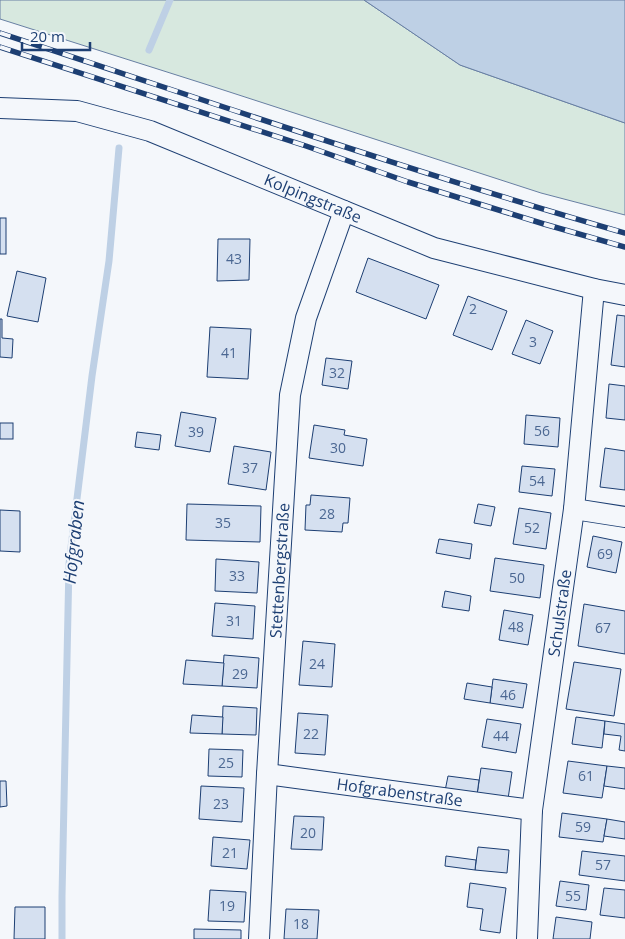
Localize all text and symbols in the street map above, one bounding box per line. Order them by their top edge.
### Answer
scale bar [22,20,90,52]
text: 20 m [30,26,65,46]
street label: Kolpingstraße [261,168,365,228]
house number: 43 [226,249,242,268]
house number: 2 [469,299,477,318]
house number: 3 [529,332,537,351]
house number: 41 [221,343,237,362]
house number: 32 [329,363,345,382]
house number: 56 [534,421,550,440]
house number: 39 [188,422,204,441]
house number: 30 [330,438,346,457]
house number: 37 [242,458,258,477]
house number: 54 [529,471,545,490]
water label: Hofgraben [57,499,89,585]
street label: Stettenbergstraße [264,502,294,639]
house number: 28 [319,504,335,523]
house number: 35 [215,513,231,532]
house number: 52 [524,518,540,537]
house number: 69 [597,544,613,563]
house number: 33 [229,566,245,585]
house number: 50 [509,568,525,587]
street label: Schulstraße [543,568,576,658]
house number: 31 [226,611,242,630]
house number: 48 [508,617,524,636]
house number: 67 [595,618,611,637]
house number: 24 [309,654,325,673]
house number: 29 [232,664,248,683]
house number: 46 [500,685,516,704]
house number: 22 [303,724,319,743]
house number: 44 [493,726,509,745]
house number: 25 [218,753,234,772]
house number: 61 [578,766,594,785]
street label: Hofgrabenstraße [335,773,464,812]
house number: 23 [213,794,229,813]
house number: 59 [575,817,591,836]
house number: 20 [300,823,316,842]
house number: 21 [222,843,238,862]
house number: 57 [595,855,611,874]
house number: 55 [565,886,581,905]
house number: 19 [219,896,235,915]
house number: 18 [293,914,309,933]

